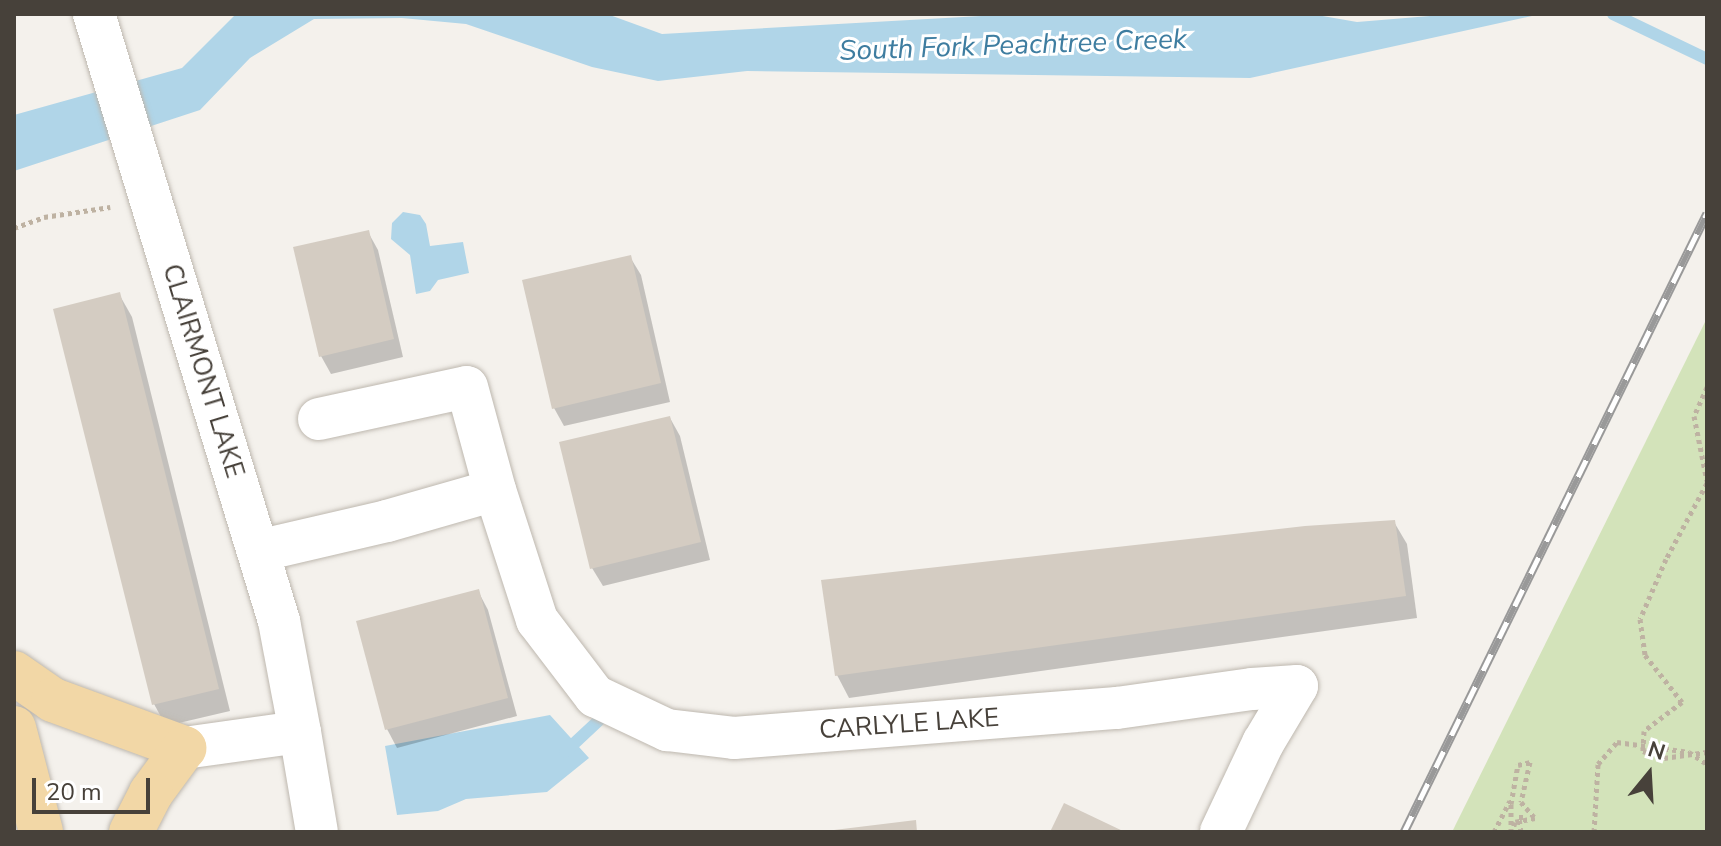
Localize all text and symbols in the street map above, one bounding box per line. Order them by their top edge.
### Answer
water label: South Fork Peachtree Creek [839,22,1187,68]
street label: CLAIRMONT LAKE [156,260,250,482]
street label: CARLYLE LAKE [818,702,1000,746]
north arrow [1609,734,1689,814]
text: N [1644,734,1669,768]
scale bar [36,762,154,812]
text: 20 m [46,776,102,808]

